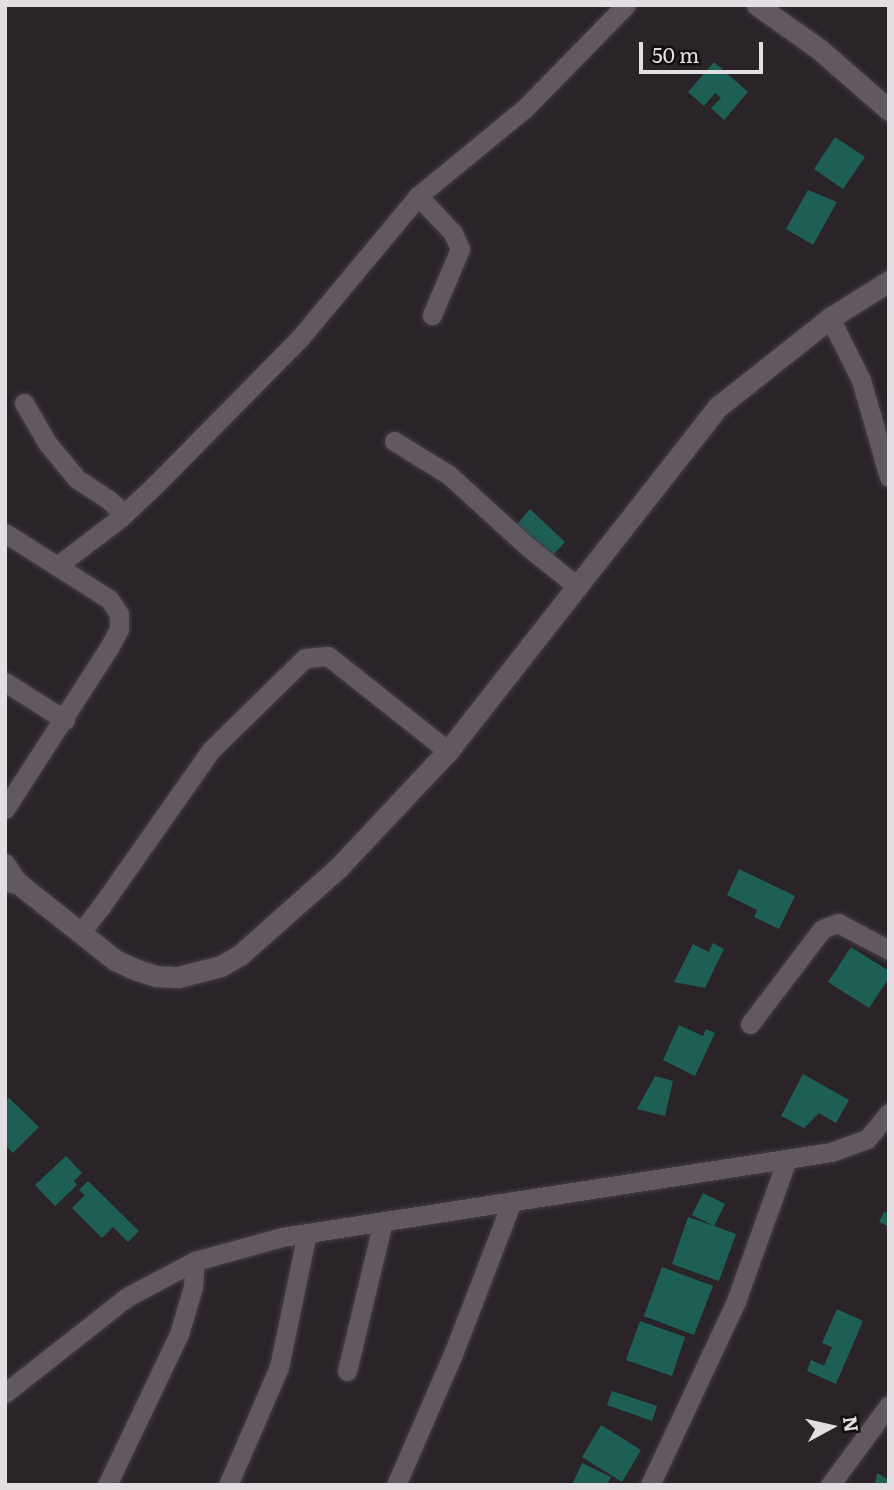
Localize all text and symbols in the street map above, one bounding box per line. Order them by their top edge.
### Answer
scale bar [642,28,766,72]
text: 50 m [652,38,699,69]
north arrow [796,1392,866,1462]
text: N [837,1414,867,1434]

